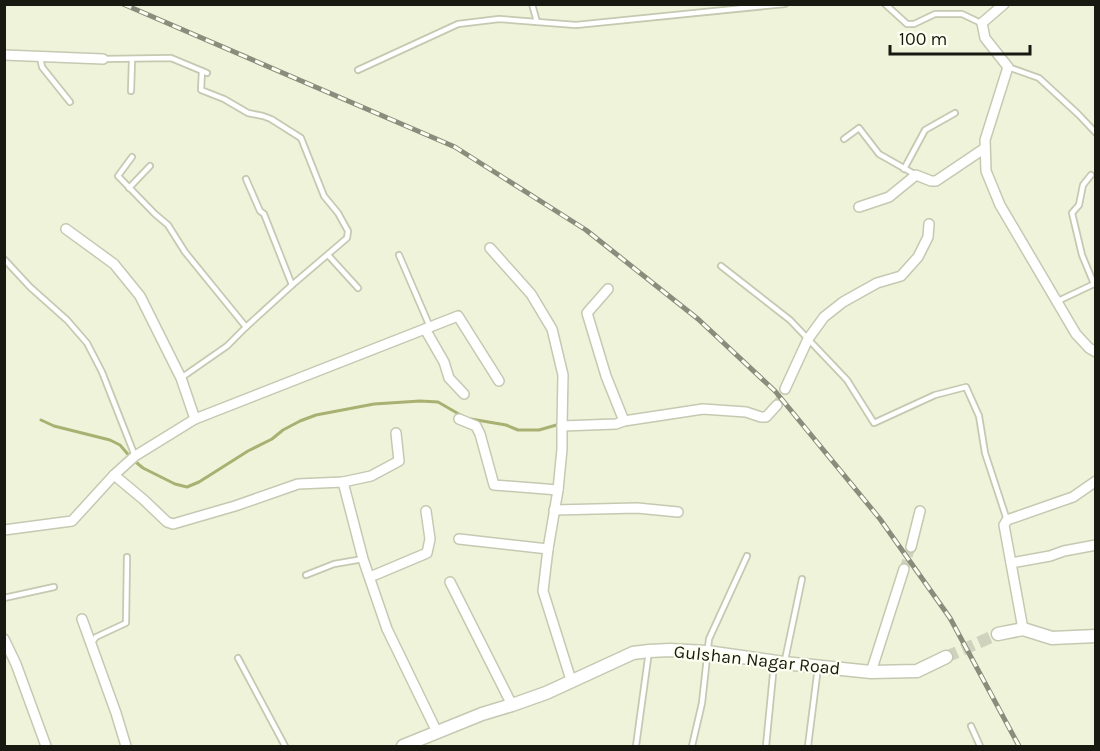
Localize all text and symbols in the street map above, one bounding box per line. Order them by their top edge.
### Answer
scale bar [890,18,1030,56]
text: 100 m [899,28,947,50]
street label: Gulshan Nagar Road [673,640,841,680]

